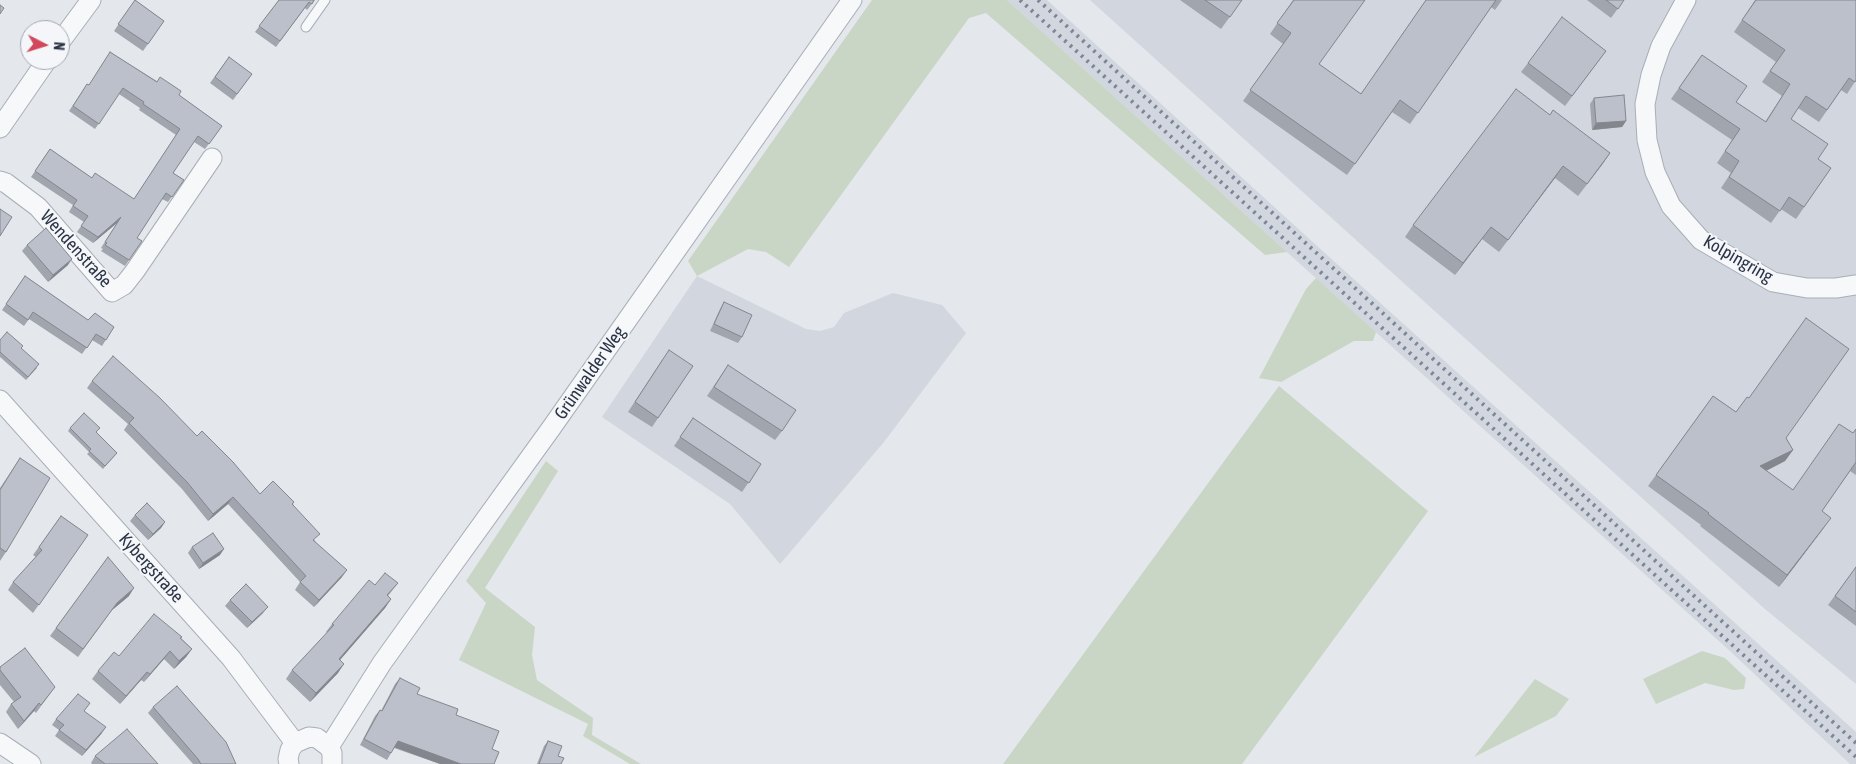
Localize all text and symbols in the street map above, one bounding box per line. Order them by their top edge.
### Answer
north arrow [20,20,70,70]
text: N [51,41,67,51]
street label: Wendenstraße [36,206,116,292]
street label: Kolpingring [1699,230,1777,288]
street label: Grünwalder Weg [550,322,630,424]
street label: Kybergstraße [114,529,188,607]

